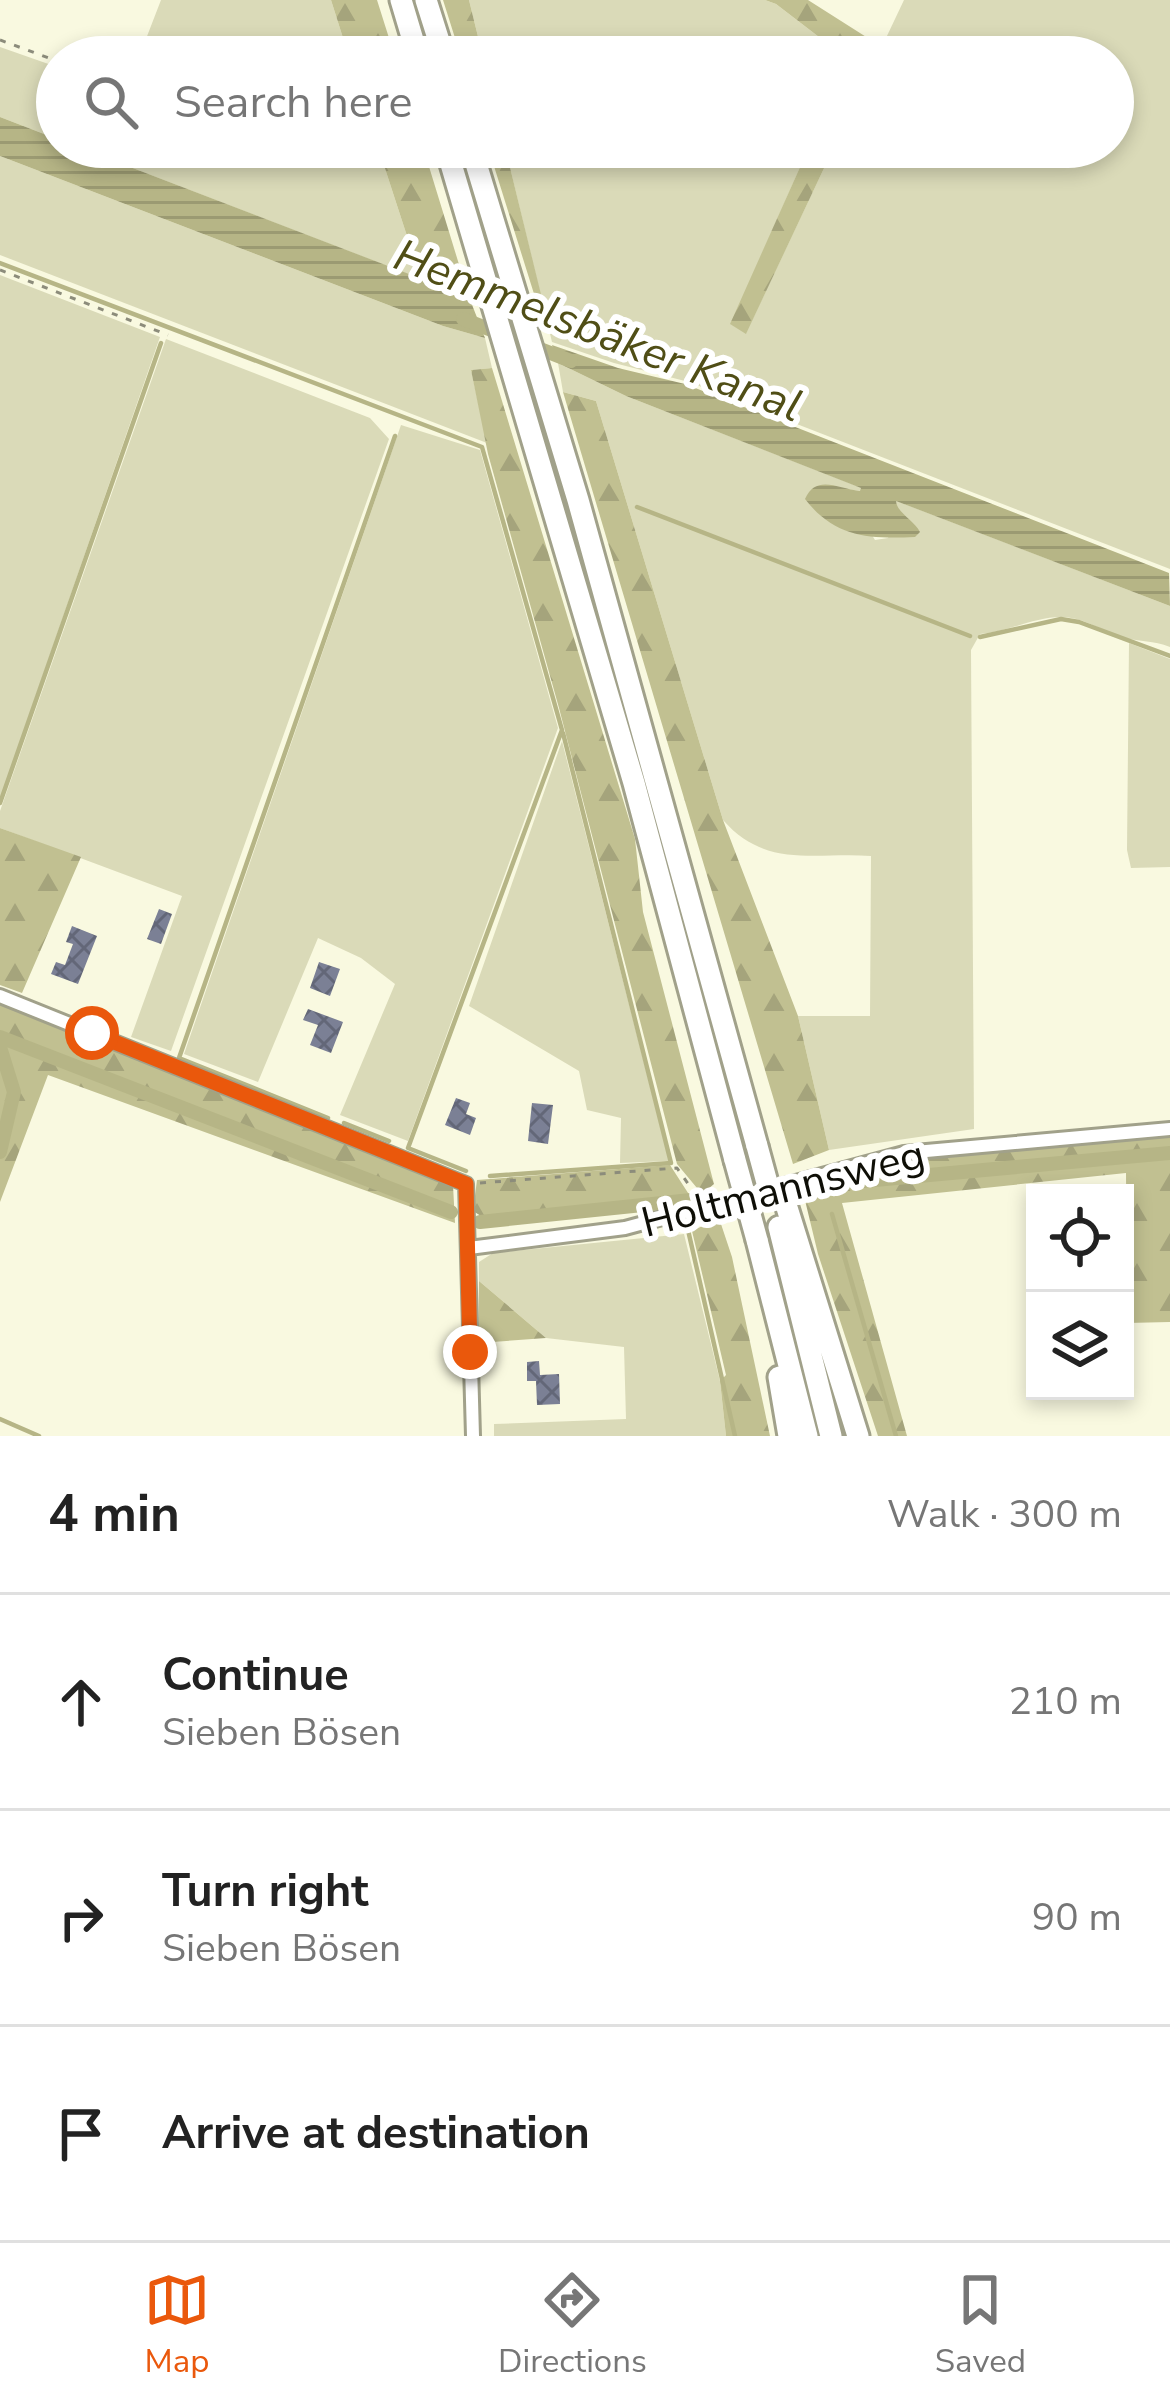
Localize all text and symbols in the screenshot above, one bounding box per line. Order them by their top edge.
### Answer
search box [36,36,1134,168]
icon: search [78,69,144,135]
text: Search here [174,72,413,133]
water label: Hemmelsbäker Kanal [385,225,811,437]
route start [65,1006,119,1060]
street label: Holtmannsweg [636,1126,930,1252]
map controls [1026,1184,1134,1400]
button: locate [1026,1184,1134,1292]
button: layers [1026,1292,1134,1400]
route end [443,1325,497,1379]
text: 4 min [48,1479,180,1549]
text: Walk · 300 m [887,1488,1122,1541]
text: Continue [162,1645,349,1706]
icon: ahead [48,1669,114,1735]
text: 210 m [1008,1675,1122,1728]
text: Sieben Bösen [162,1706,401,1759]
text: Turn right [162,1861,369,1922]
icon: right [48,1885,114,1951]
text: 90 m [1032,1891,1122,1944]
text: Sieben Bösen [162,1922,401,1975]
icon: arrive [48,2101,114,2167]
text: Arrive at destination [162,2103,590,2164]
tab: Map [144,2267,210,2384]
tab: Directions [498,2267,647,2384]
tab: Saved [935,2267,1026,2384]

